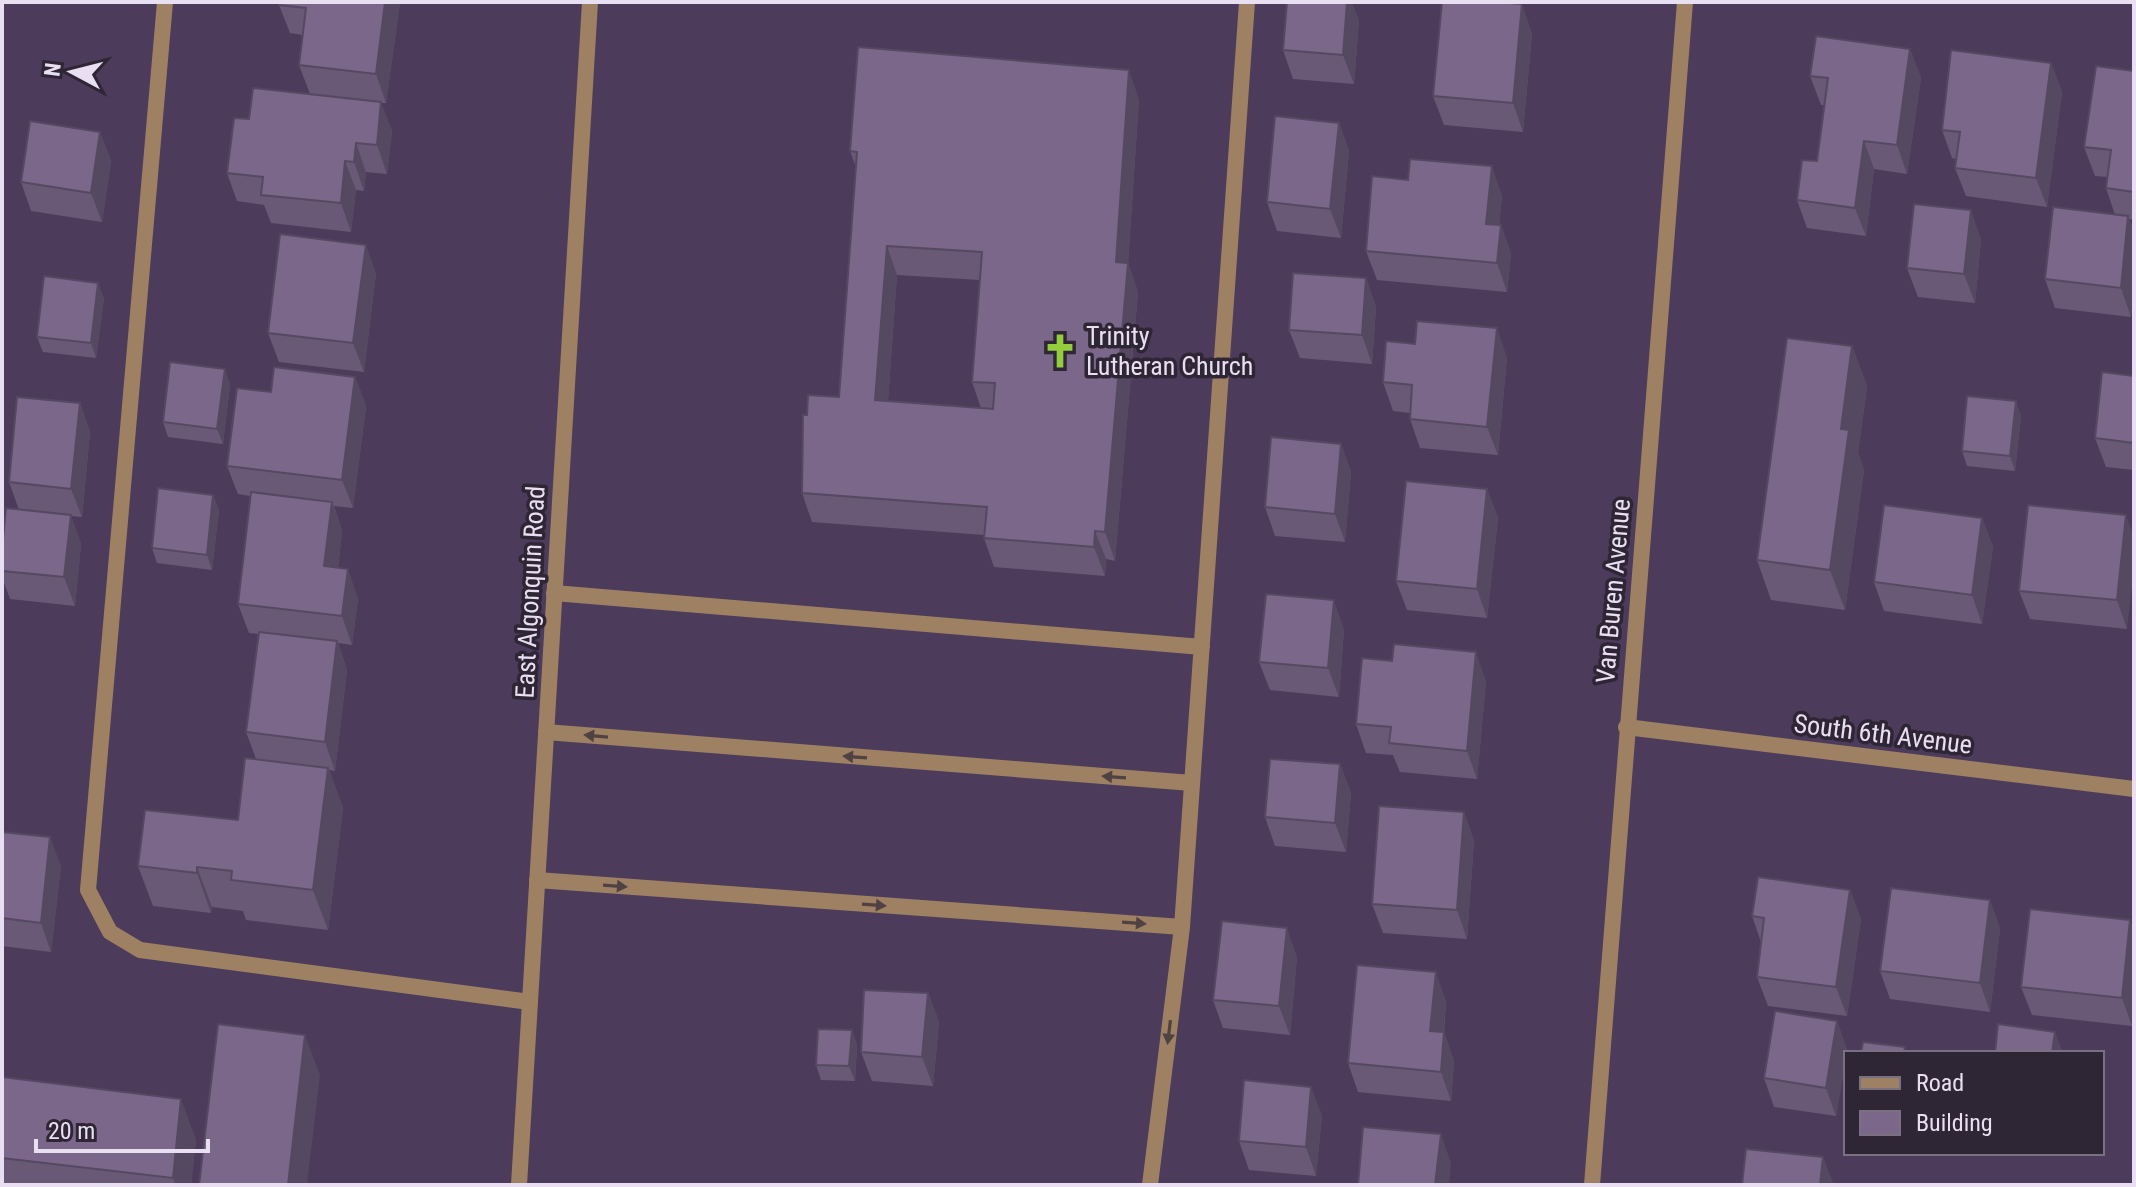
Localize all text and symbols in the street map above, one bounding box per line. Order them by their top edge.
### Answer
north arrow [32,32,112,112]
text: N [39,61,66,78]
place label: Trinity Lutheran Church [1086,321,1253,381]
church icon: Trinity Lutheran Church [1041,332,1079,370]
street label: East Algonquin Road [509,485,551,699]
street label: Van Buren Avenue [1590,498,1636,684]
street label: South 6th Avenue [1792,708,1974,760]
one-way arrow [583,729,608,742]
one-way arrow [842,750,867,763]
one-way arrow [1101,770,1126,783]
one-way arrow [603,880,628,893]
one-way arrow [862,899,887,912]
one-way arrow [1122,917,1147,930]
one-way arrow [1162,1020,1175,1045]
legend [1844,1051,2104,1155]
text: Road [1916,1069,1964,1097]
scale bar [36,1103,208,1153]
text: Building [1916,1109,1993,1137]
text: 20 m [48,1117,95,1145]

